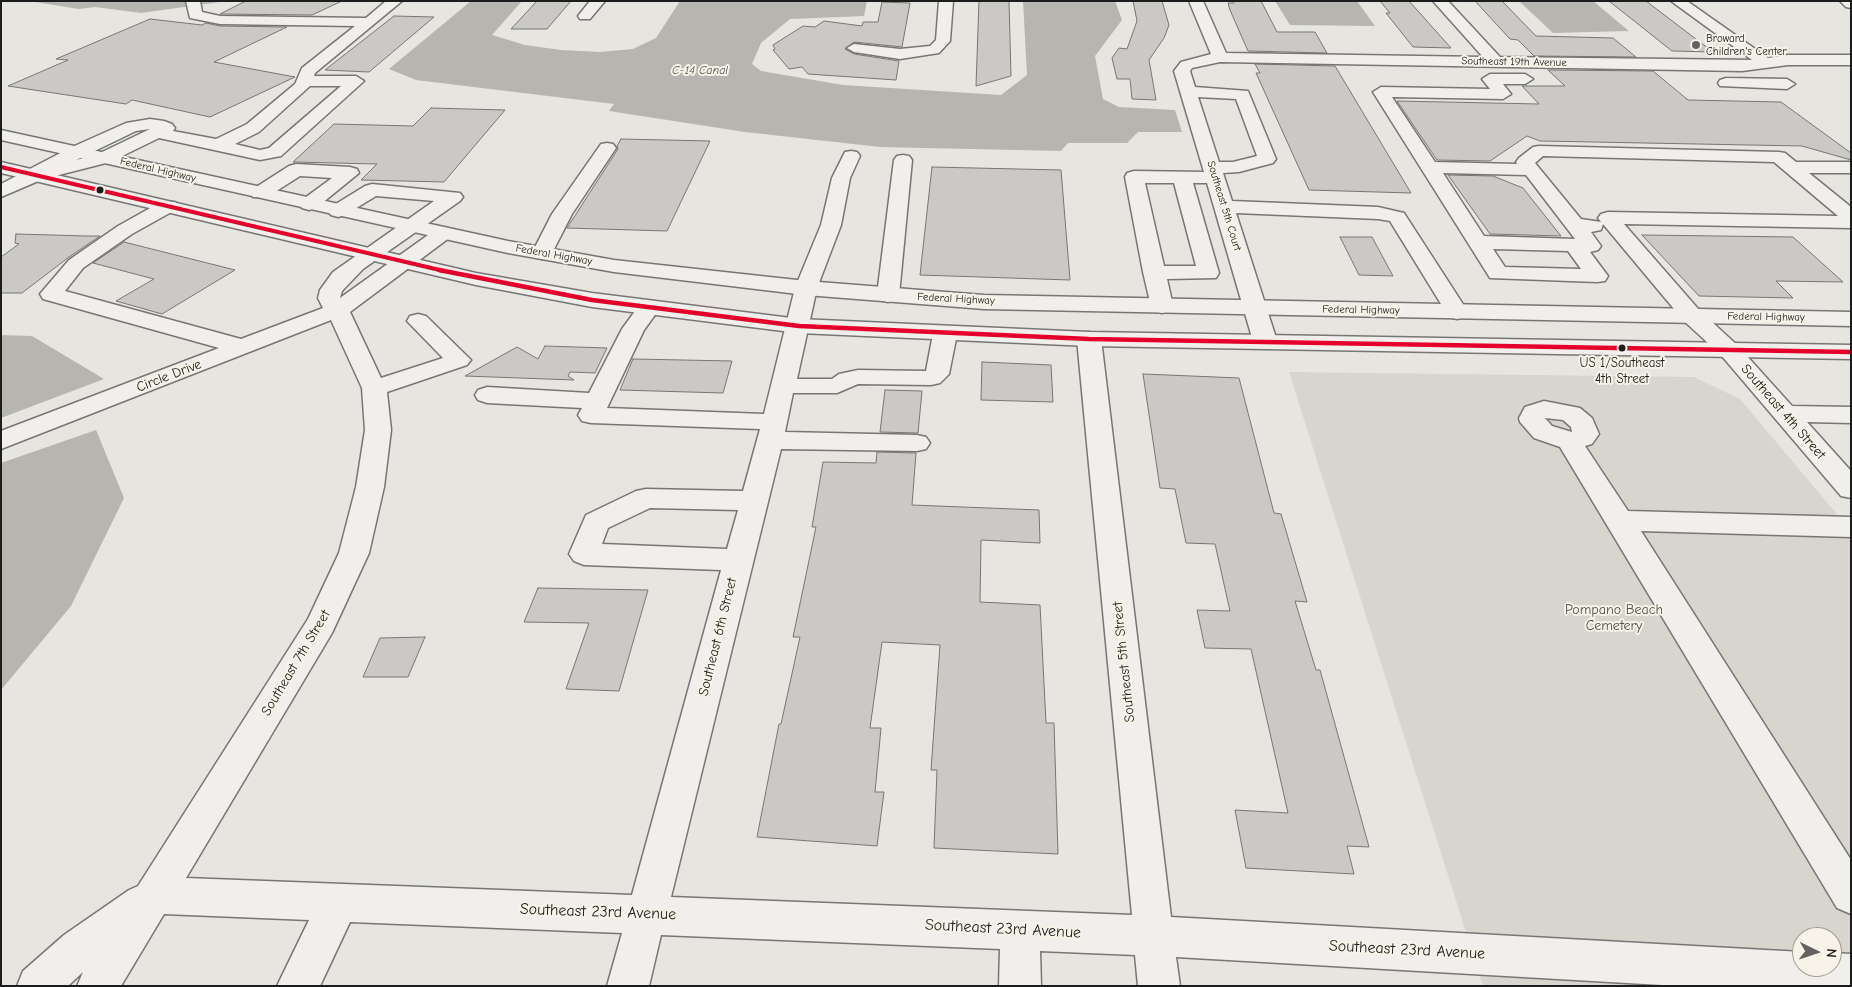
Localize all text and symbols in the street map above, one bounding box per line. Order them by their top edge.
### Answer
place label: Broward Children's Center [1706,32,1787,58]
marker: Broward Children's Center [1690,39,1702,51]
street label: Southeast 19th Avenue [1461,54,1567,70]
water label: C-14 Canal [672,64,728,78]
street label: Federal Highway [119,155,197,185]
street label: Southeast 5th Court [1204,159,1244,253]
unlabelled marker [95,185,105,195]
street label: Federal Highway [515,242,593,268]
street label: Federal Highway [917,290,995,308]
street label: Federal Highway [1322,303,1400,317]
street label: Federal Highway [1727,310,1805,324]
marker: US 1/Southeast 4th Street [1617,343,1627,353]
place label: US 1/Southeast 4th Street [1579,355,1665,386]
street label: Circle Drive [134,356,204,396]
street label: Southeast 4th Street [1737,361,1829,463]
street label: Southeast 6th Street [695,576,741,698]
street label: Southeast 5th Street [1109,601,1139,723]
park label: Pompano Beach Cemetery [1565,602,1663,634]
street label: Southeast 7th Street [258,607,334,719]
street label: Southeast 23rd Avenue [520,900,676,924]
street label: Southeast 23rd Avenue [924,915,1082,943]
north arrow [1792,927,1842,977]
street label: Southeast 23rd Avenue [1328,936,1486,964]
text: N [1823,948,1840,958]

